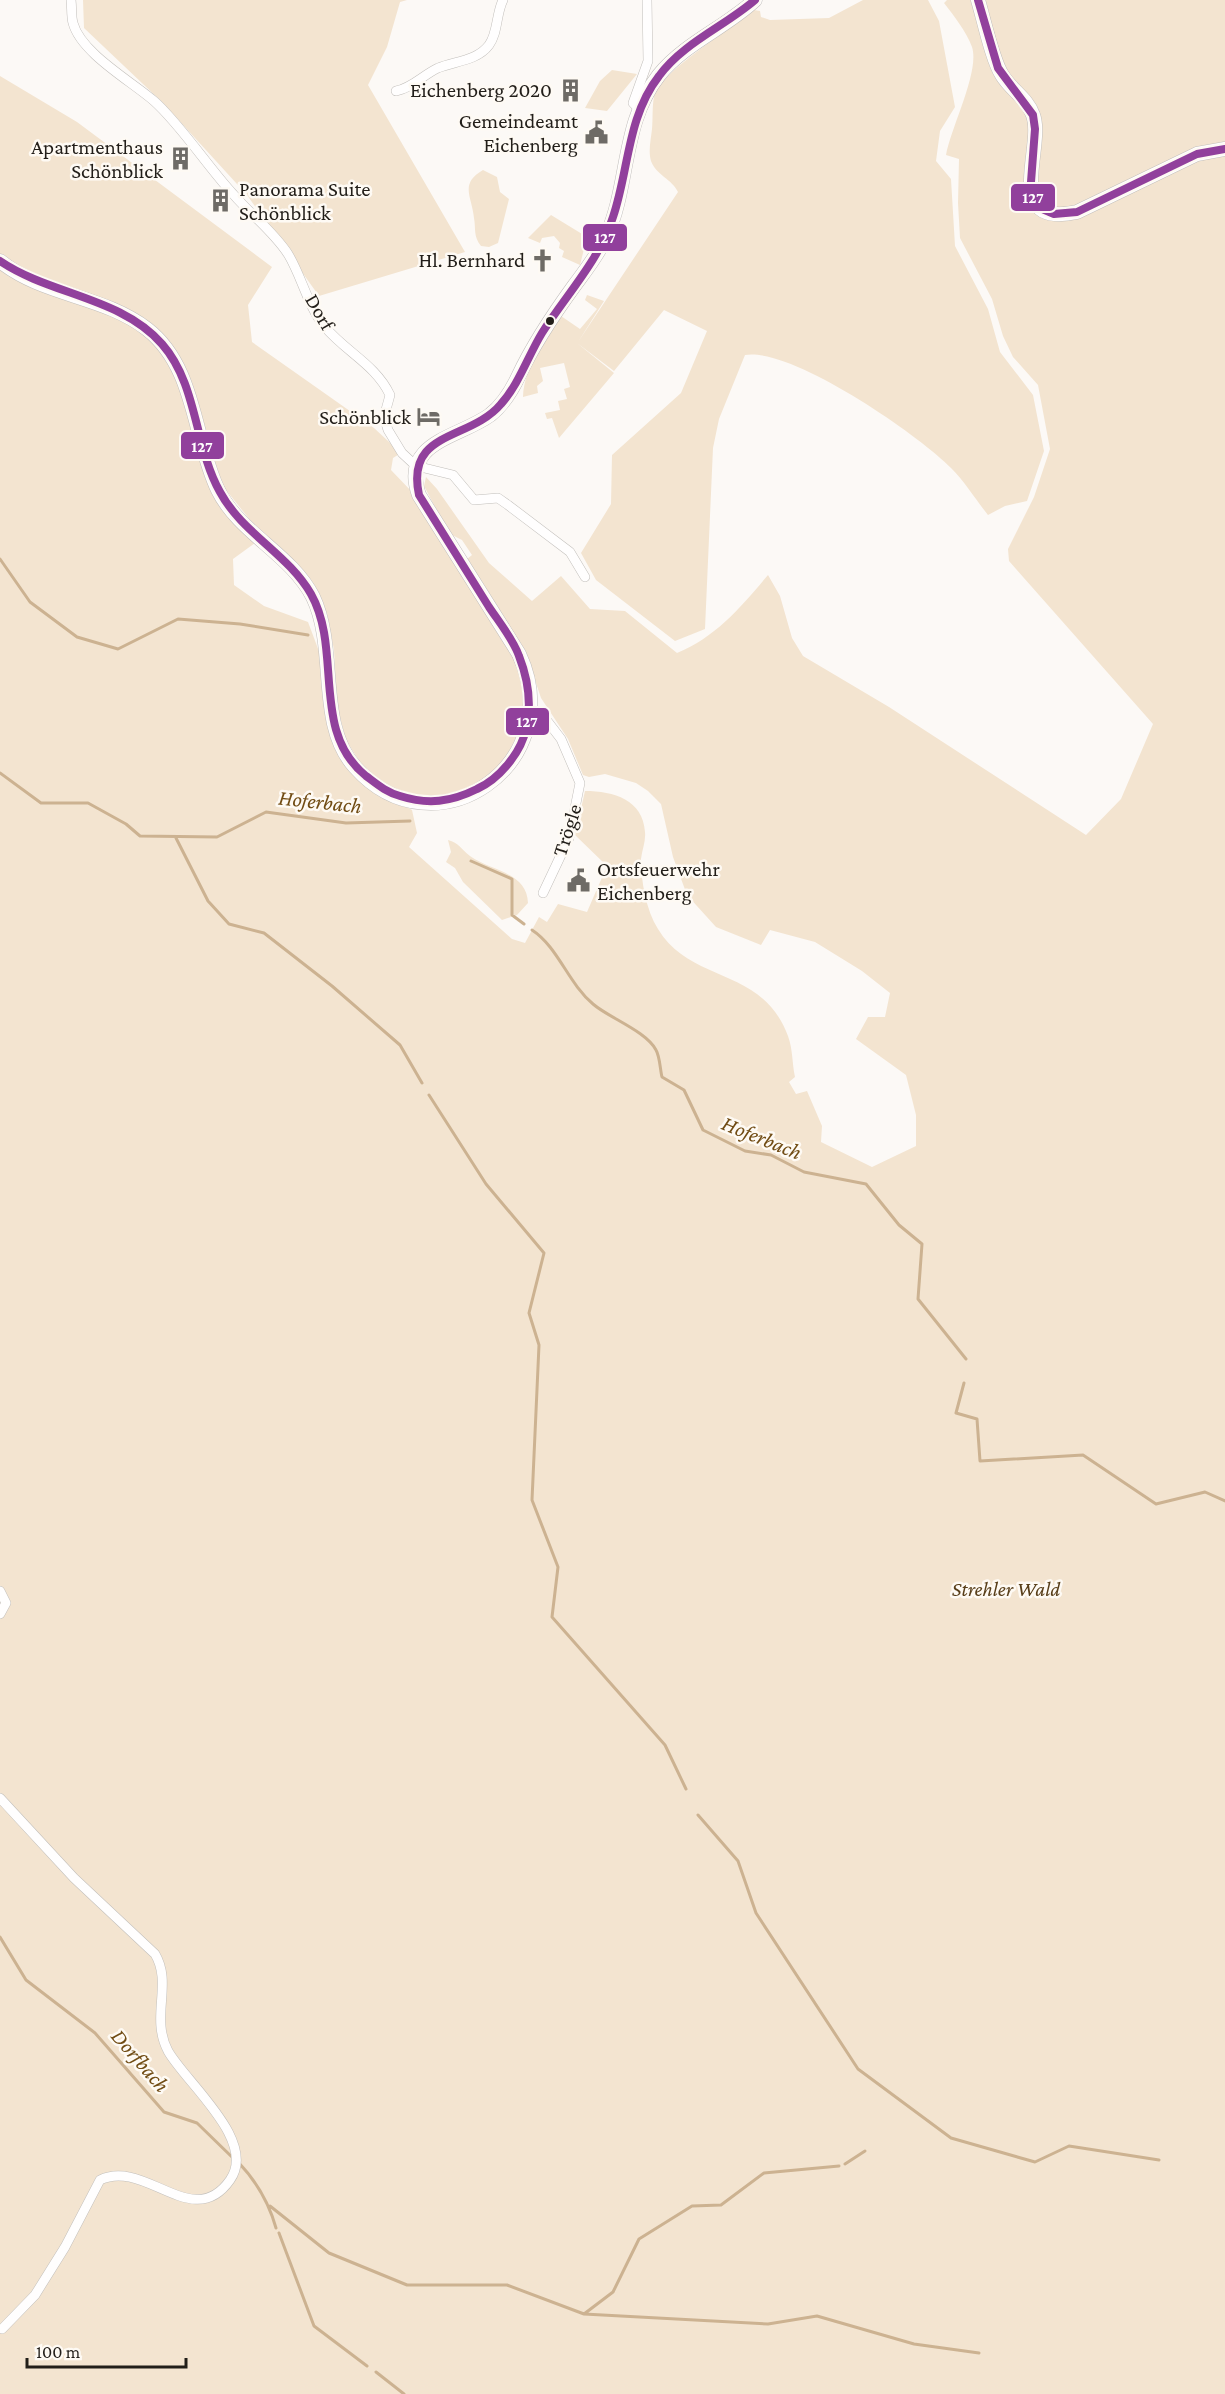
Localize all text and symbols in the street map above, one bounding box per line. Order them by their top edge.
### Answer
building icon: Eichenberg 2020 [557,77,583,103]
place label: Eichenberg 2020 [410,78,552,102]
place label: Gemeindeamt Eichenberg [459,109,579,157]
public building icon: Gemeindeamt Eichenberg [583,120,609,146]
place label: Apartmenthaus Schönblick [31,135,163,183]
building icon: Apartmenthaus Schönblick [168,146,194,172]
place label: Panorama Suite Schönblick [239,177,370,225]
line badge: 127 [1010,183,1056,212]
building icon: Panorama Suite Schönblick [208,188,234,214]
text: 127 [1022,189,1044,206]
line badge: 127 [582,223,628,252]
text: 127 [594,229,616,246]
church icon: Hl. Bernhard [530,247,556,273]
place label: Hl. Bernhard [418,248,525,272]
street label: Dorf [300,290,341,336]
unlabelled marker [544,315,556,327]
hotel icon: Schönblick [416,404,442,430]
place label: Schönblick [319,405,411,429]
line badge: 127 [180,431,225,460]
text: 127 [191,438,213,455]
line badge: 127 [505,707,550,736]
text: 127 [516,713,538,730]
water label: Hoferbach [277,785,363,818]
street label: Trögle [547,801,587,859]
place label: Ortsfeuerwehr Eichenberg [597,857,721,905]
public building icon: Ortsfeuerwehr Eichenberg [566,868,592,894]
water label: Hoferbach [718,1110,805,1165]
park label: Strehler Wald [952,1577,1061,1601]
water label: Dorfbach [106,2024,175,2097]
scale bar [27,2331,186,2369]
text: 100 m [36,2342,81,2362]

